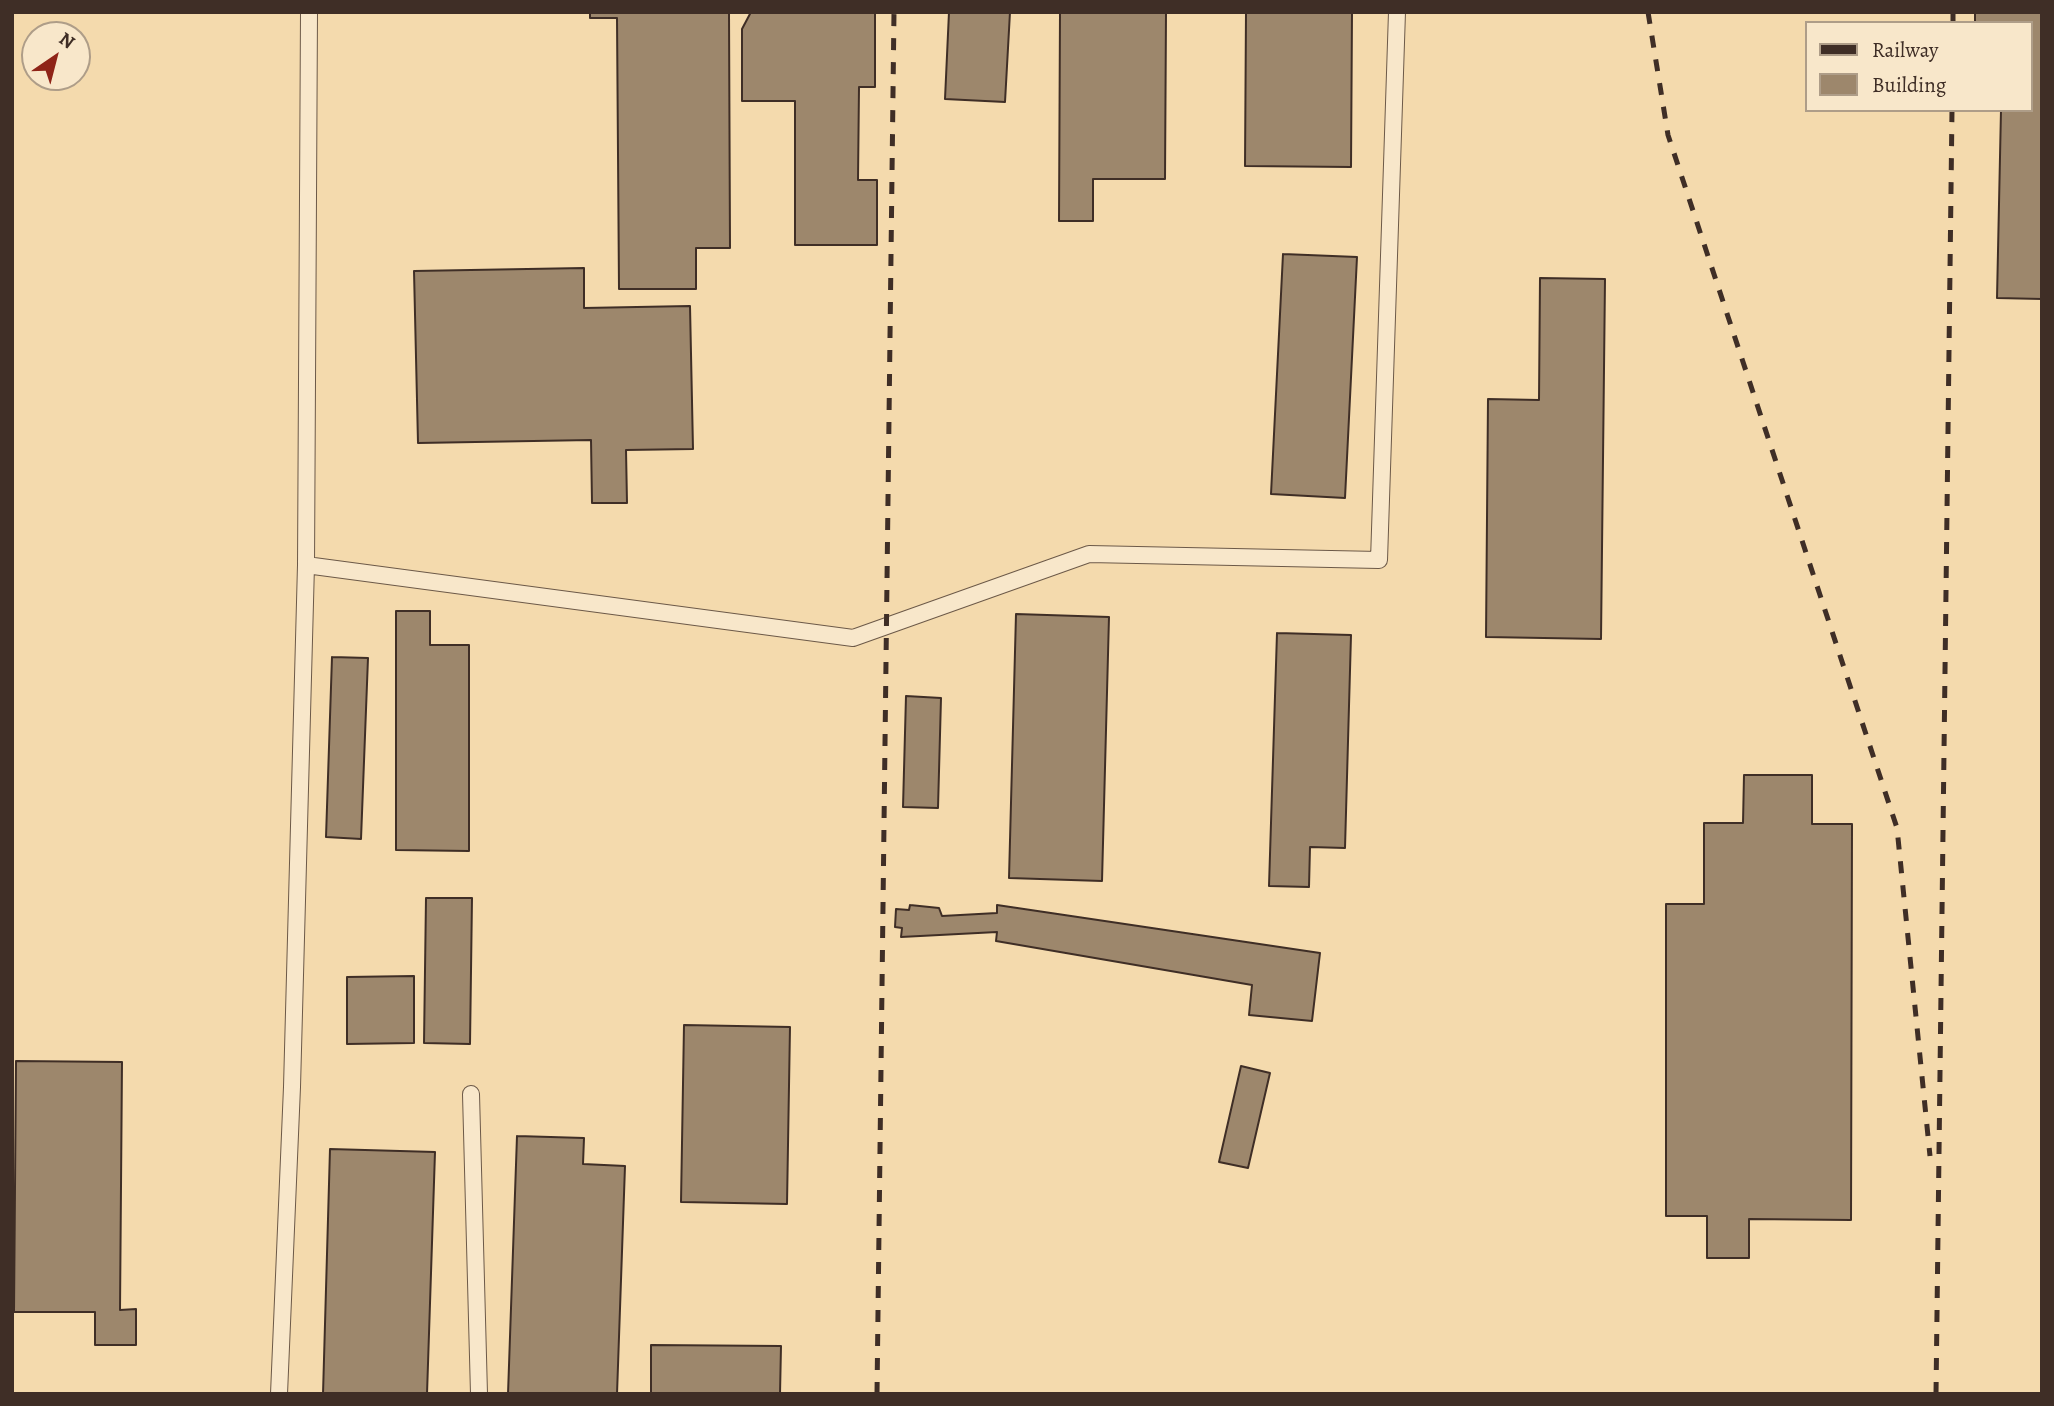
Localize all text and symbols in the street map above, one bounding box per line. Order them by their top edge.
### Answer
north arrow [21,21,91,91]
legend [1806,21,2033,112]
text: N [54,26,80,55]
text: Railway [1872,36,1938,64]
text: Building [1872,71,1946,99]

